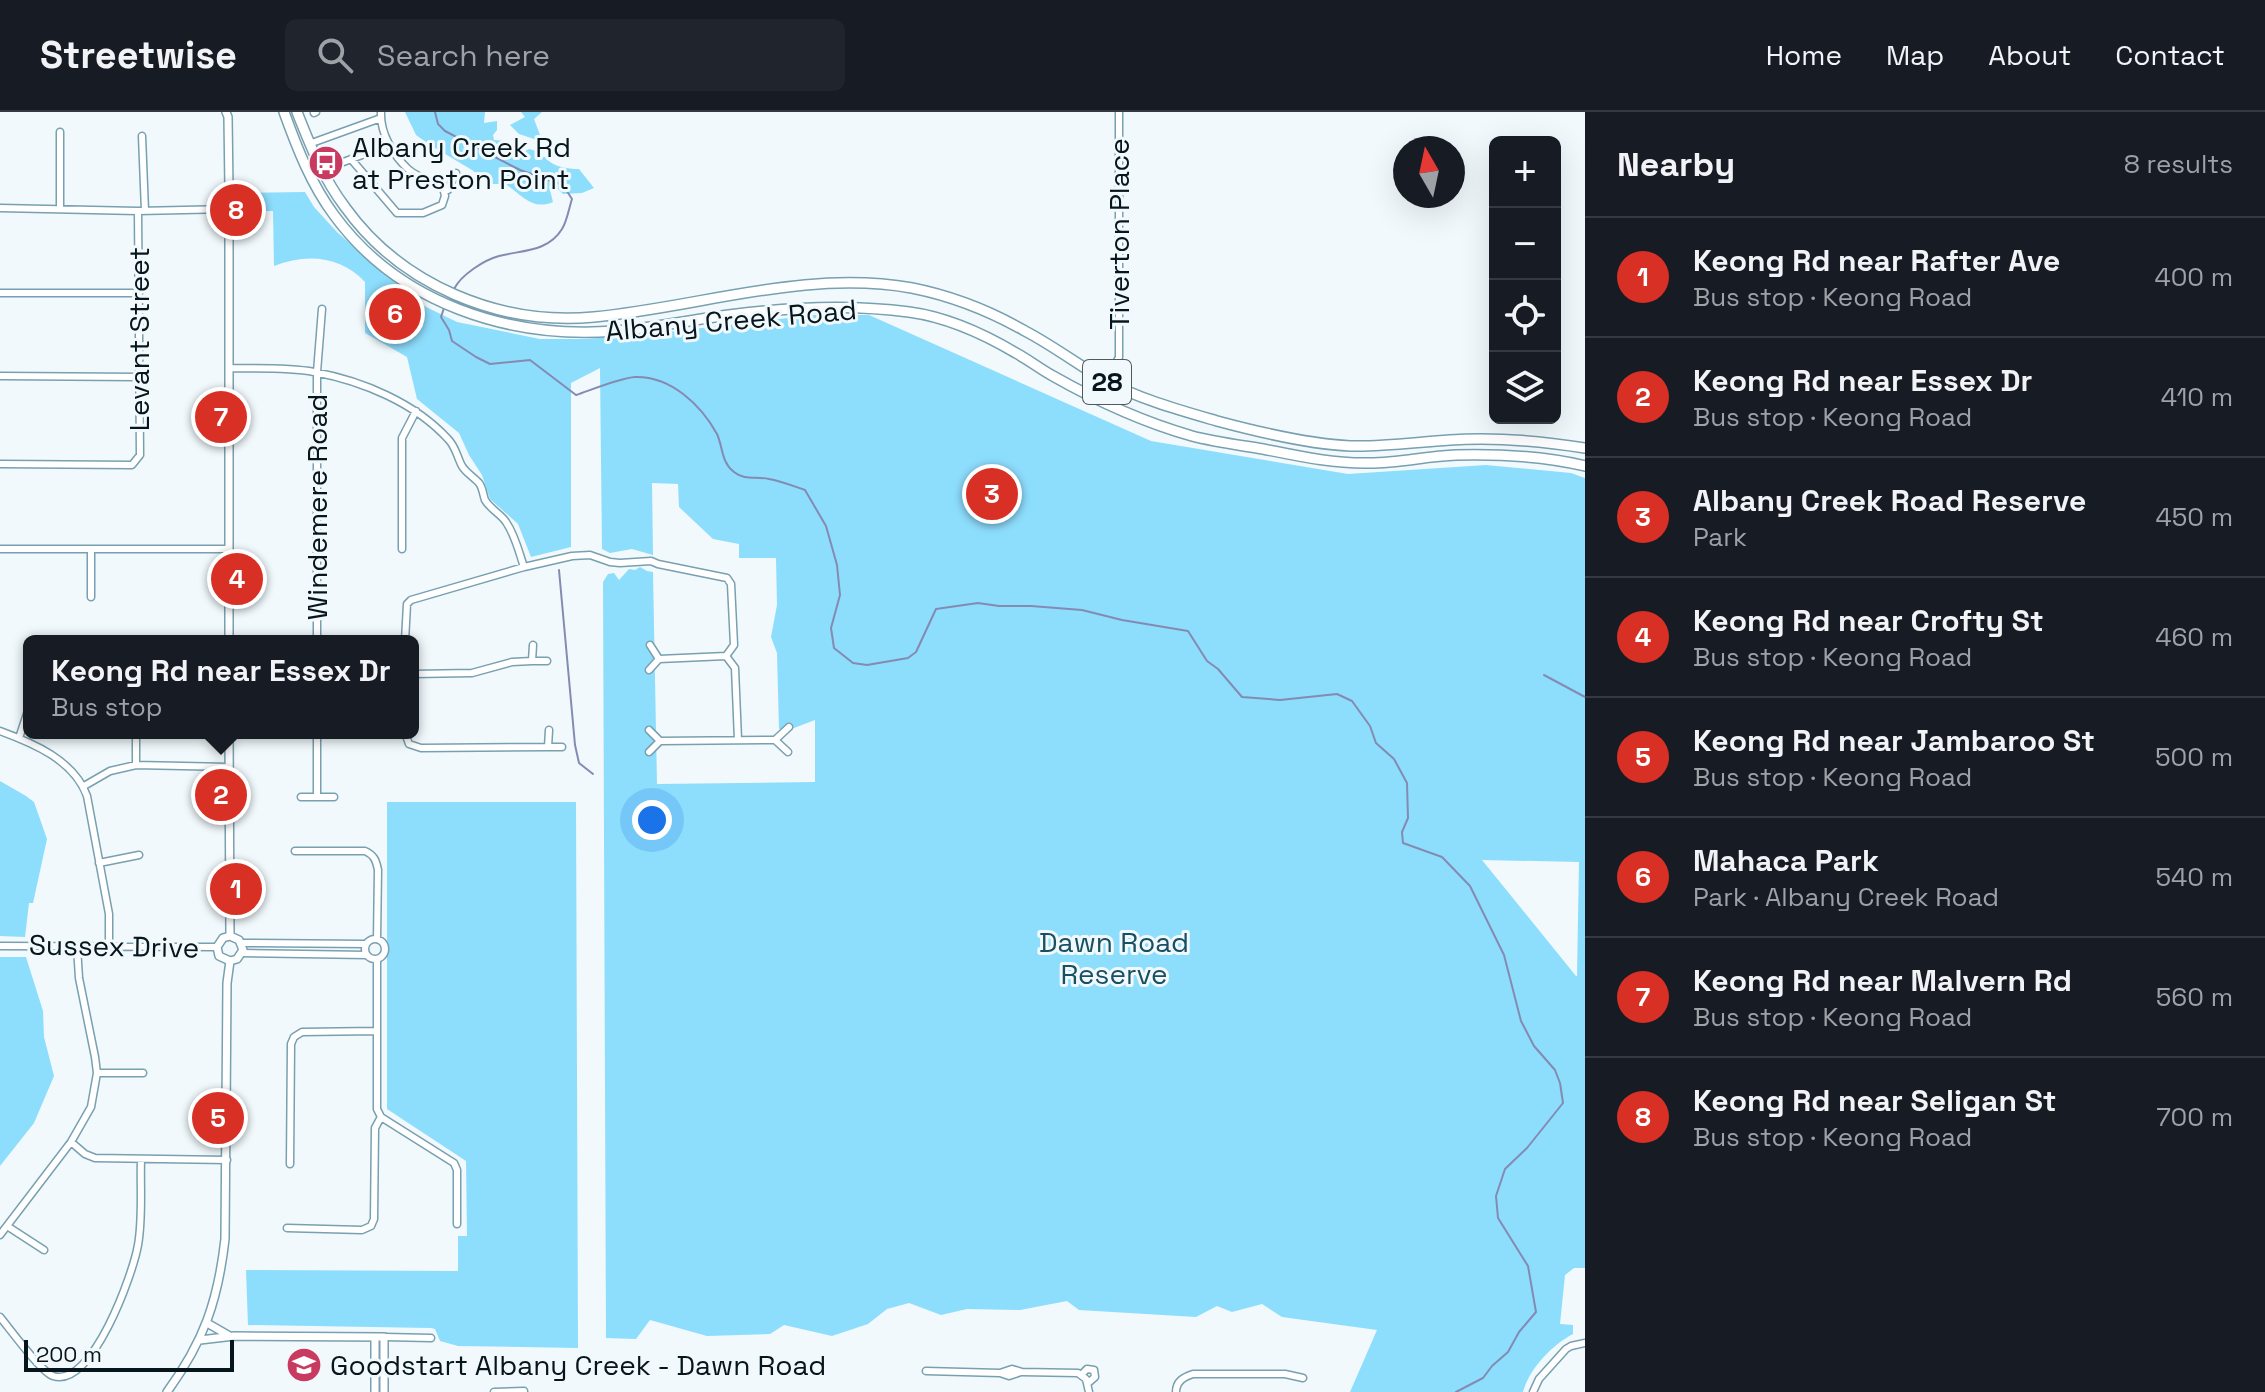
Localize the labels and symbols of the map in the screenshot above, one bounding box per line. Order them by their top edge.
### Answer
place label: Albany Creek Rd at Preston Point [352,129,571,197]
north arrow [1393,136,1465,208]
street label: Tiverton Place [1101,138,1137,330]
bus stop icon: Albany Creek Rd at Preston Point [307,144,345,182]
pin: 8 [210,180,262,240]
street label: Levant Street [121,247,157,431]
pin: 6 [369,284,421,344]
street label: Albany Creek Road [604,291,858,349]
road number: 28 [1083,360,1131,404]
pin: 7 [195,387,247,447]
street label: Windemere Road [299,394,335,620]
pin: 3 [966,464,1018,524]
pin: 4 [211,549,263,609]
pin: 2 [195,765,247,825]
your location [632,800,672,840]
pin: 1 [210,859,262,919]
park label: Dawn Road Reserve [1039,924,1189,992]
street label: Sussex Drive [29,927,199,965]
pin: 5 [192,1088,244,1148]
scale bar [24,1336,234,1372]
school or university icon: Goodstart Albany Creek - Dawn Road [285,1346,323,1384]
place label: Goodstart Albany Creek - Dawn Road [330,1347,826,1383]

